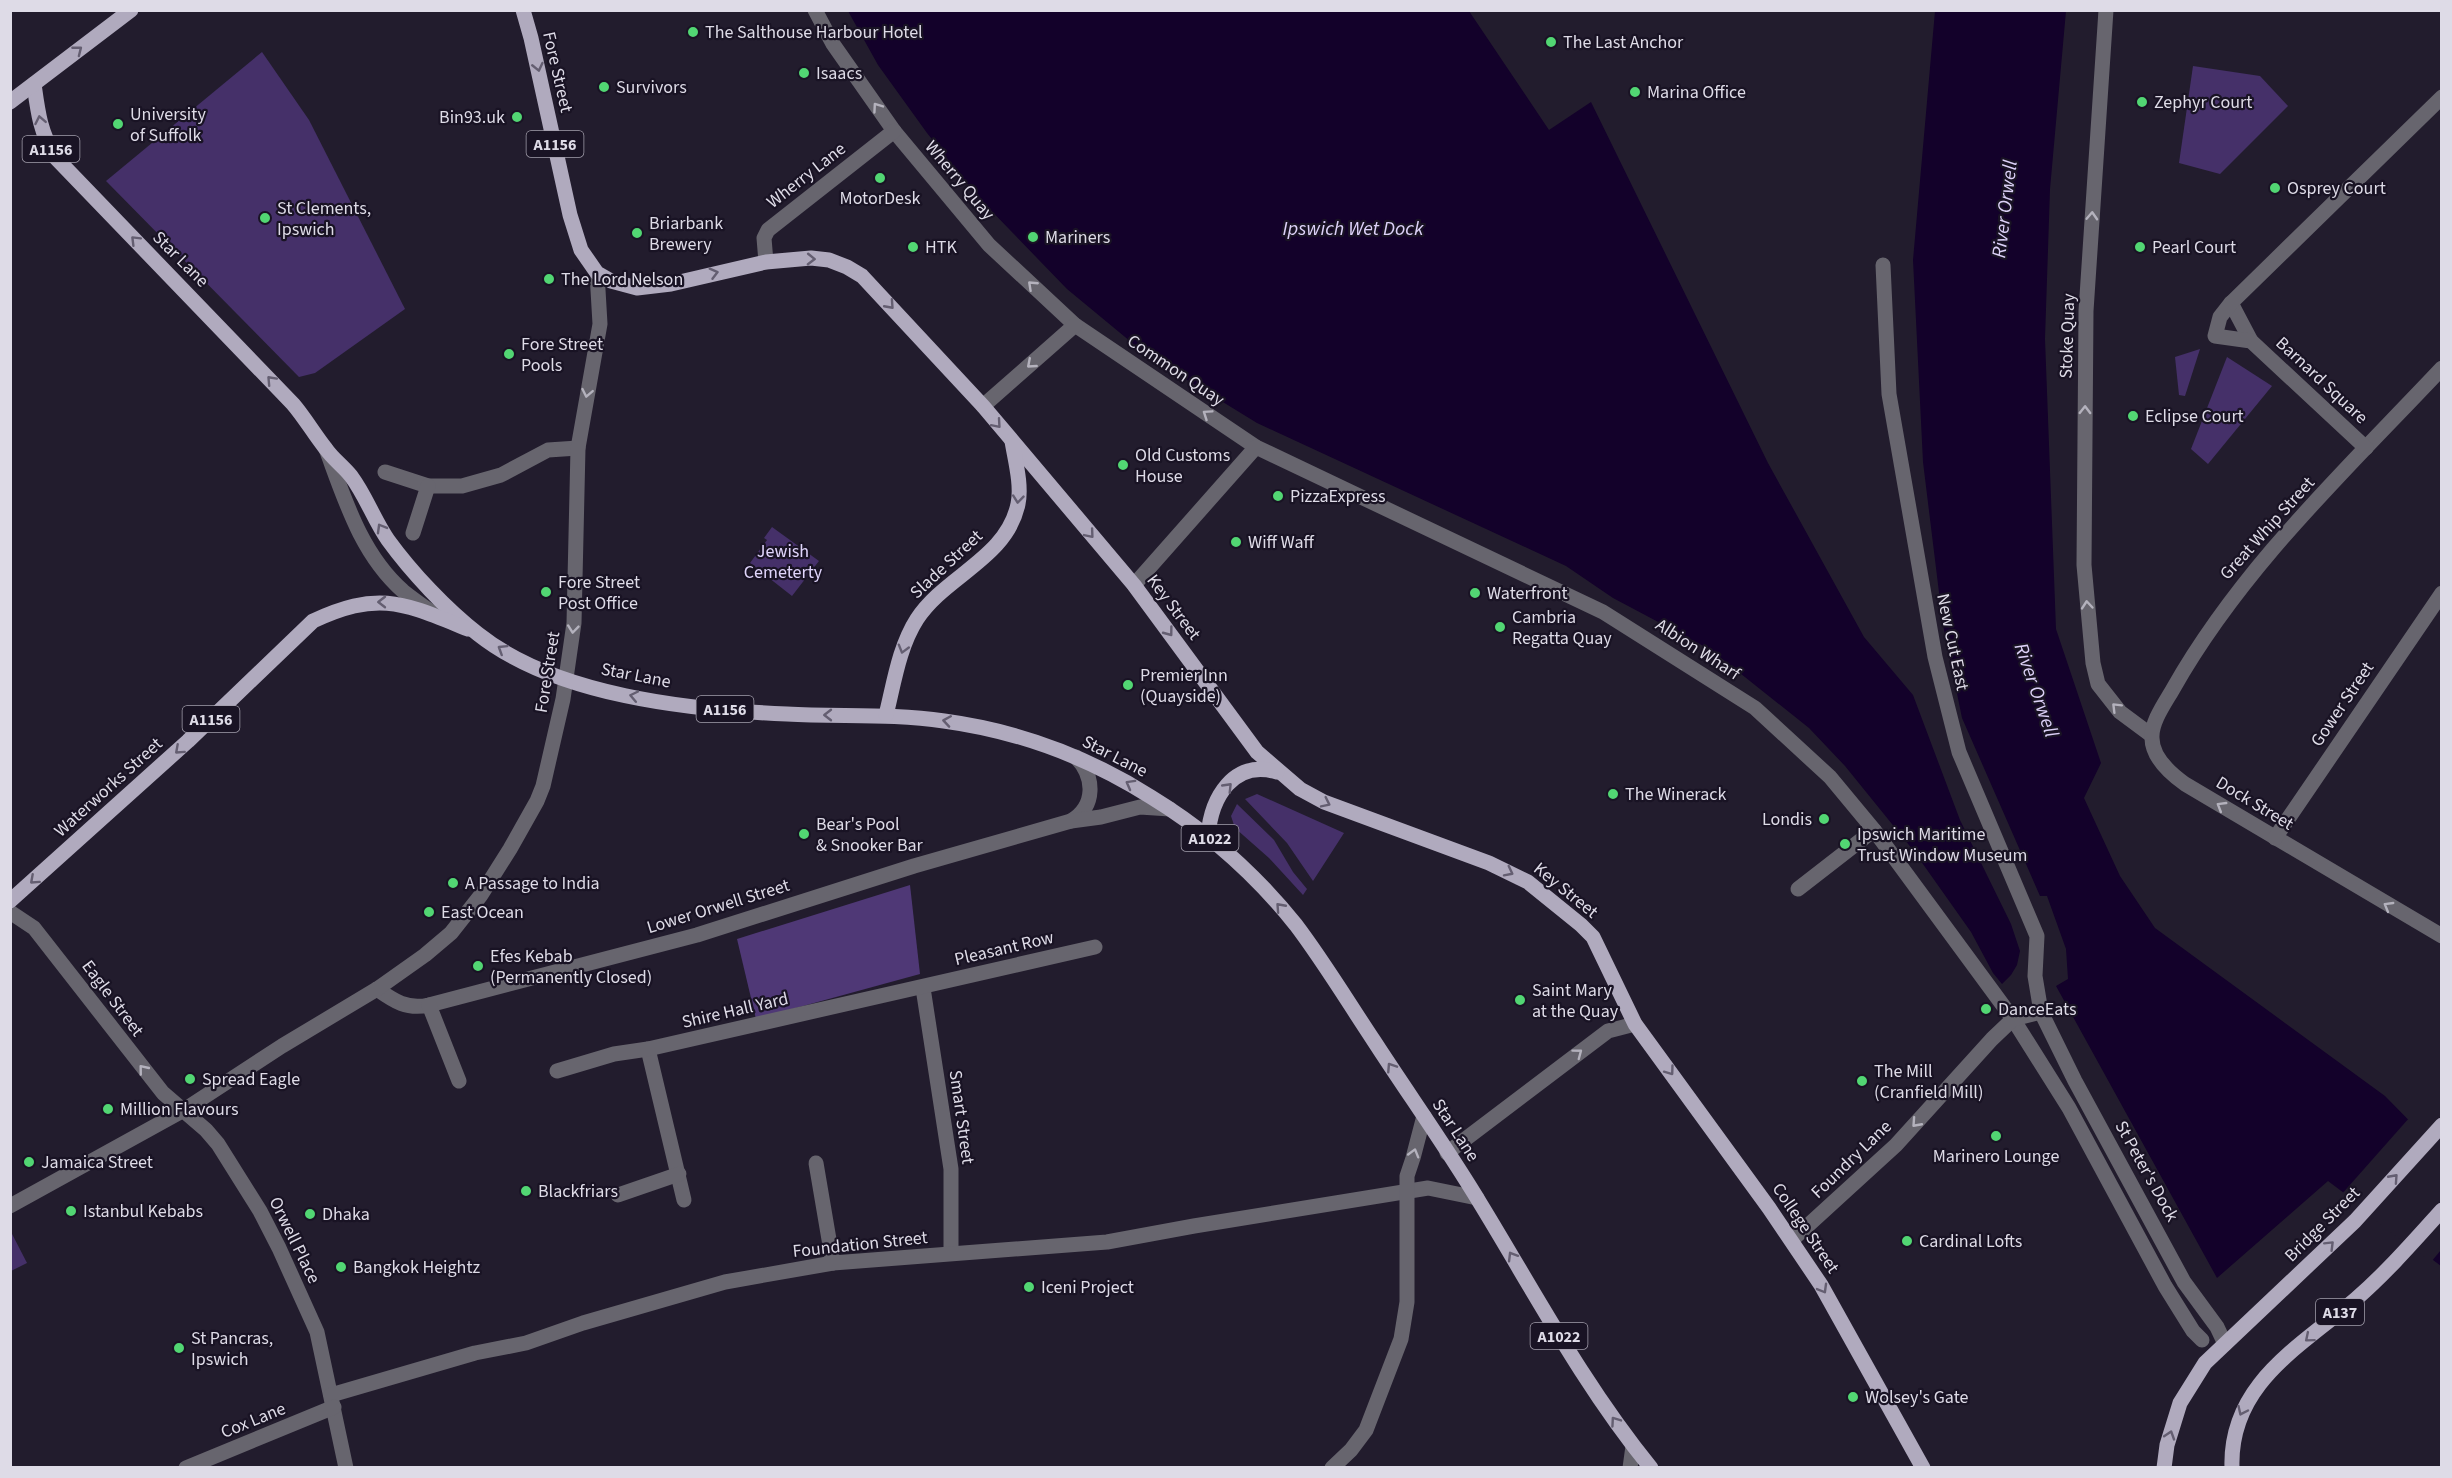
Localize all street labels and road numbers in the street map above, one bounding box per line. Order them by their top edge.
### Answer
street label: Fore Street [536,29,579,115]
road number: A1156 [526,131,584,157]
street label: Wherry Quay [919,135,1001,226]
road number: A1156 [22,136,80,162]
street label: Wherry Lane [761,136,851,214]
street label: Star Lane [147,226,214,293]
street label: Stoke Quay [2054,292,2081,379]
street label: Common Quay [1122,329,1230,413]
street label: Barnard Square [2270,331,2373,430]
street label: Great Whip Street [2214,471,2321,586]
street label: Slade Street [905,524,988,605]
street label: Key Street [1141,569,1207,645]
street label: New Cut East [1930,591,1975,693]
street label: Albion Wharf [1650,613,1746,687]
street label: Fore Street [529,630,566,715]
street label: Star Lane [599,657,673,694]
street label: Gower Street [2305,657,2380,752]
road number: A1156 [696,696,754,722]
road number: A1156 [182,706,240,732]
street label: Star Lane [1078,729,1152,784]
street label: Waterworks Street [49,732,168,843]
street label: Dock Street [2211,770,2298,836]
road number: A1022 [1182,825,1238,851]
street label: Key Street [1528,857,1603,924]
street label: Lower Orwell Street [644,873,793,940]
street label: Pleasant Row [952,925,1056,972]
street label: Eagle Street [76,955,150,1042]
street label: Shire Hall Yard [679,986,791,1035]
street label: Smart Street [943,1068,980,1166]
street label: Star Lane [1426,1094,1485,1167]
street label: Foundry Lane [1805,1114,1897,1204]
street label: St Peter's Dock [2109,1116,2185,1226]
street label: College Street [1766,1178,1845,1279]
street label: Bridge Street [2279,1181,2366,1268]
street label: Orwell Place [263,1193,326,1288]
street label: Foundation Street [791,1225,929,1264]
road number: A137 [2316,1299,2364,1325]
road number: A1022 [1530,1323,1588,1349]
street label: Cox Lane [217,1396,289,1445]

